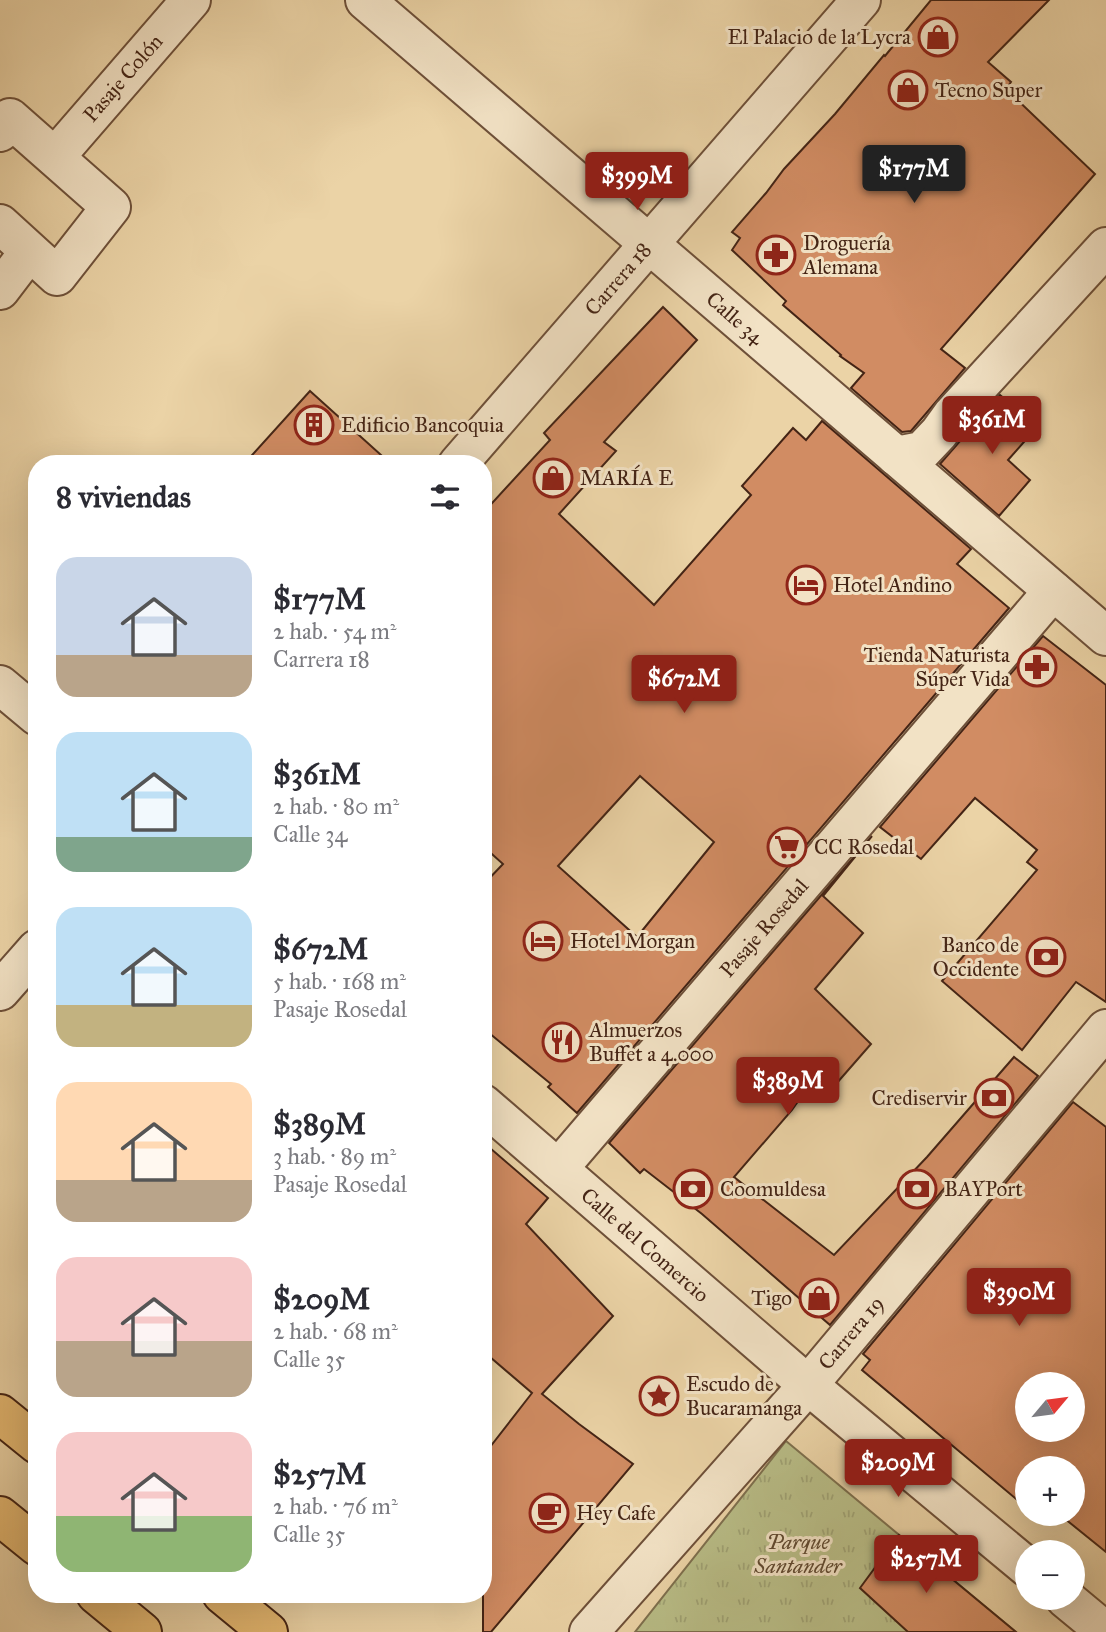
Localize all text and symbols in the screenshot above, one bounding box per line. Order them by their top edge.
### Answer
shop icon: El Palacio de la Lycra [917,16,959,58]
place label: El Palacio de la Lycra [727,24,911,50]
street label: Pasaje Colón [78,29,168,127]
shop icon: Tecno Super [887,69,929,111]
place label: Tecno Super [935,77,1042,103]
pin: $177M [865,146,963,205]
pin: $399M [588,152,686,212]
text: $177M [878,154,950,182]
text: $399M [601,161,673,189]
place label: Droguería Alemana [802,230,891,280]
pharmacy icon: Droguería Alemana [755,234,797,276]
street label: Carrera 18 [579,237,657,321]
street label: Calle 34 [701,286,770,351]
pin: $361M [943,396,1041,456]
building icon: Edificio Bancoquia [293,404,335,446]
text: $361M [958,405,1026,433]
place label: Edificio Bancoquia [341,412,504,438]
shop icon: MARÍA E [532,457,574,499]
place label: MARÍA E [580,464,673,491]
icon: filters [426,478,464,516]
text: 8 viviendas [56,479,191,515]
hotel icon: Hotel Andino [785,564,827,606]
place label: Hotel Andino [833,572,952,598]
text: $177M [273,581,366,617]
icon: home [112,585,196,669]
text: 2 hab. · 54 m² [273,617,397,645]
place label: Tienda Naturista Súper Vida [863,642,1010,692]
text: Carrera 18 [273,645,370,673]
pharmacy icon: Tienda Naturista Súper Vida [1016,646,1058,688]
pin: $672M [635,656,733,715]
text: $672M [648,664,720,692]
text: $361M [273,756,361,792]
icon: home [112,760,196,844]
text: 2 hab. · 80 m² [273,792,399,820]
text: Calle 34 [273,820,347,848]
supermarket icon: CC Rosedal [766,826,808,868]
place label: CC Rosedal [814,834,914,860]
street label: Pasaje Rosedal [714,873,814,983]
hotel icon: Hotel Morgan [522,920,564,962]
place label: Hotel Morgan [570,928,695,954]
text: $672M [273,931,368,967]
place label: Banco de Occidente [933,932,1019,982]
icon: home [112,935,196,1019]
bank icon: Banco de Occidente [1025,936,1067,978]
text: 5 hab. · 168 m² [273,967,406,995]
text: Pasaje Rosedal [273,995,407,1023]
place label: Almuerzos Buffet a 4.000 [588,1017,714,1067]
restaurant icon: Almuerzos Buffet a 4.000 [541,1021,583,1063]
pin: $389M [739,1058,837,1117]
text: $389M [752,1066,824,1094]
bank icon: Crediservir [973,1077,1015,1119]
place label: Crediservir [872,1085,967,1111]
text: $389M [273,1106,366,1142]
icon: home [112,1110,196,1194]
text: 3 hab. · 89 m² [273,1142,396,1170]
bank icon: Coomuldesa [672,1168,714,1210]
bank icon: BAYPort [896,1168,938,1210]
text: Pasaje Rosedal [273,1170,407,1198]
place label: Coomuldesa [720,1176,826,1202]
place label: BAYPort [944,1176,1023,1202]
street label: Calle del Comercio [575,1182,715,1308]
pin: $390M [970,1268,1068,1328]
shop icon: Tigo [798,1277,840,1319]
text: $390M [983,1277,1055,1305]
text: $209M [273,1281,370,1317]
icon: home [112,1285,196,1369]
place label: Tigo [751,1285,792,1311]
street label: Carrera 19 [813,1291,889,1375]
text: 2 hab. · 68 m² [273,1317,398,1345]
text: Calle 35 [273,1345,345,1373]
place label: Escudo de Bucaramanga [686,1371,802,1421]
north arrow [1015,1372,1085,1442]
map controls [1015,1372,1085,1610]
place icon: Escudo de Bucaramanga [638,1375,680,1417]
pin: $209M [849,1440,947,1499]
text: $209M [861,1448,935,1476]
text: $257M [273,1456,366,1492]
button: + [1015,1456,1085,1526]
icon: home [112,1460,196,1544]
text: 2 hab. · 76 m² [273,1492,398,1520]
cafe icon: Hey Cafe [528,1492,570,1534]
place label: Hey Cafe [576,1500,656,1526]
text: Calle 35 [273,1520,345,1548]
park label: Parque Santander [753,1529,843,1579]
pin: $257M [877,1536,975,1595]
button: − [1015,1540,1085,1610]
text: $257M [890,1544,962,1572]

